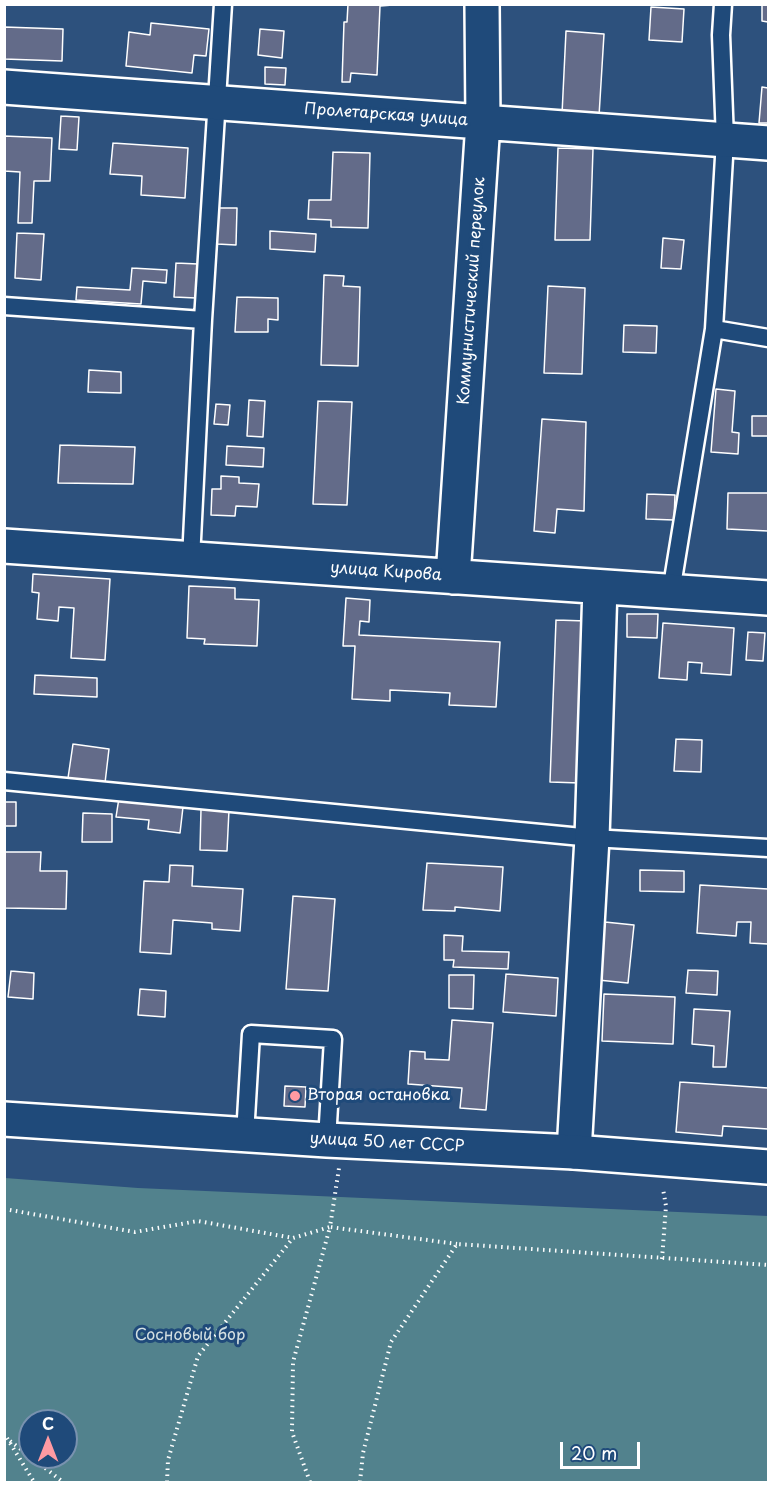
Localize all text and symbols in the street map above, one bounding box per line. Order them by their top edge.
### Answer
street label: Пролетарская улица [303,100,469,130]
street label: Коммунистический переулок [454,177,490,405]
street label: улица Кирова [330,559,442,585]
place label: Вторая остановка [307,1086,450,1106]
marker: Вторая остановка [288,1089,302,1103]
street label: улица 50 лет СССР [309,1129,465,1157]
park label: Сосновый бор [135,1326,245,1346]
north arrow [18,1409,78,1469]
text: С [42,1411,54,1435]
scale bar [563,1430,642,1468]
text: 20 m [571,1439,617,1466]

